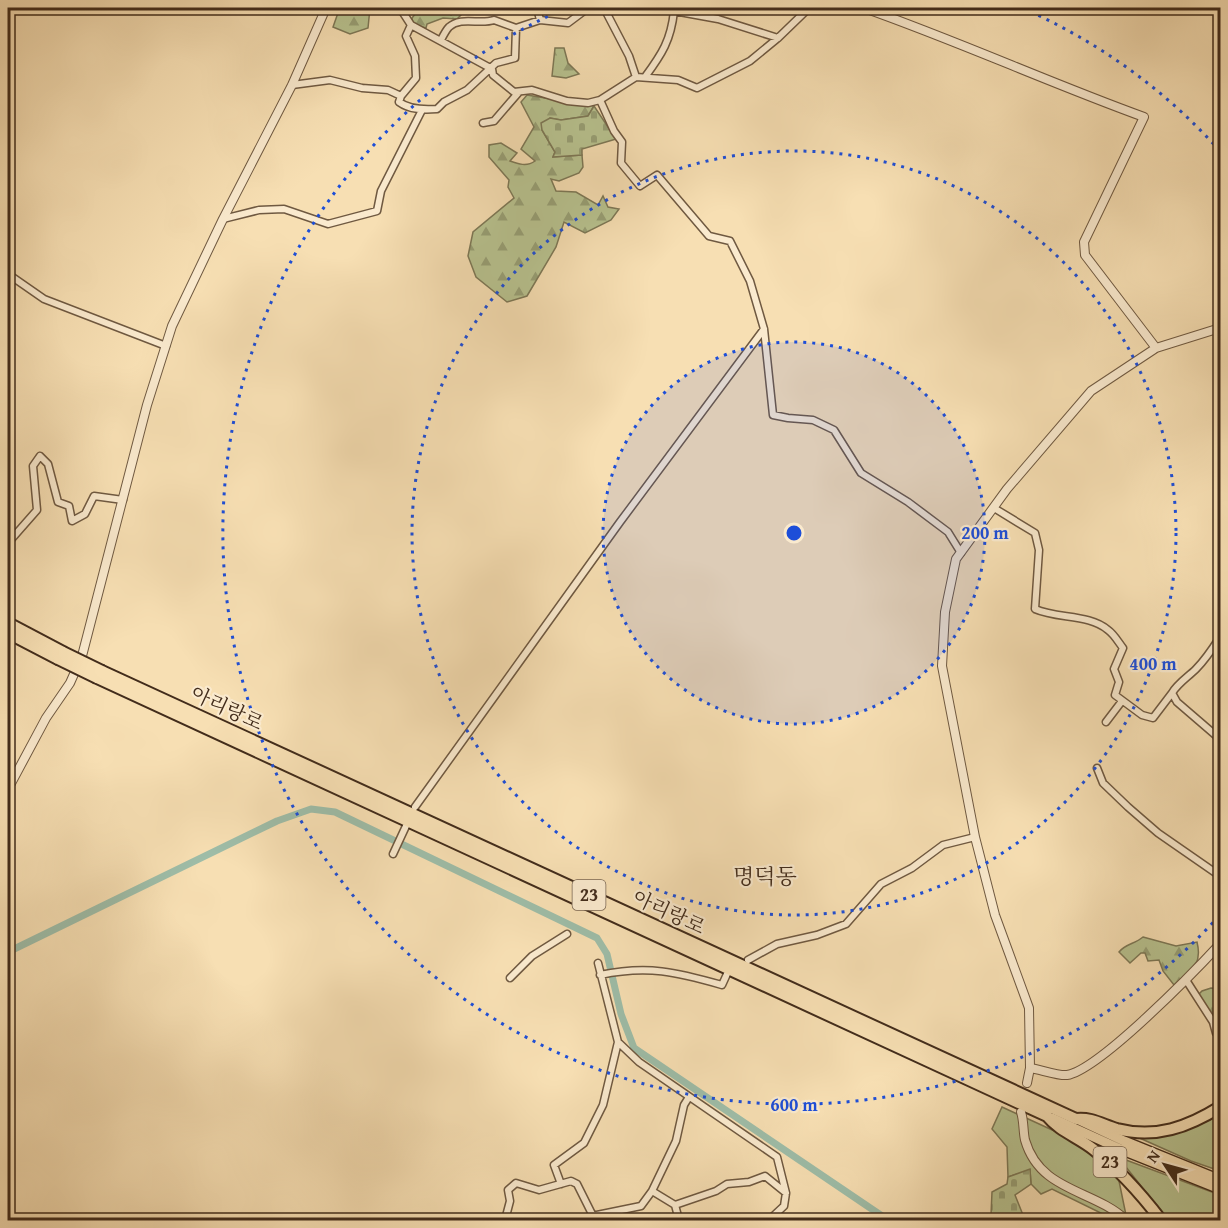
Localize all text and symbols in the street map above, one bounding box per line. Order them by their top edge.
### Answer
text: 200 m [961,519,1009,546]
centre of rings [784,523,804,543]
text: 400 m [1129,650,1177,677]
street label: 아리랑로 [186,678,268,737]
district label: 명덕동 [733,860,797,892]
road number: 23 [572,880,606,910]
street label: 아리랑로 [628,882,710,941]
text: 600 m [770,1091,818,1118]
north arrow [1135,1135,1195,1195]
text: N [1140,1145,1166,1168]
road number: 23 [1094,1147,1126,1177]

